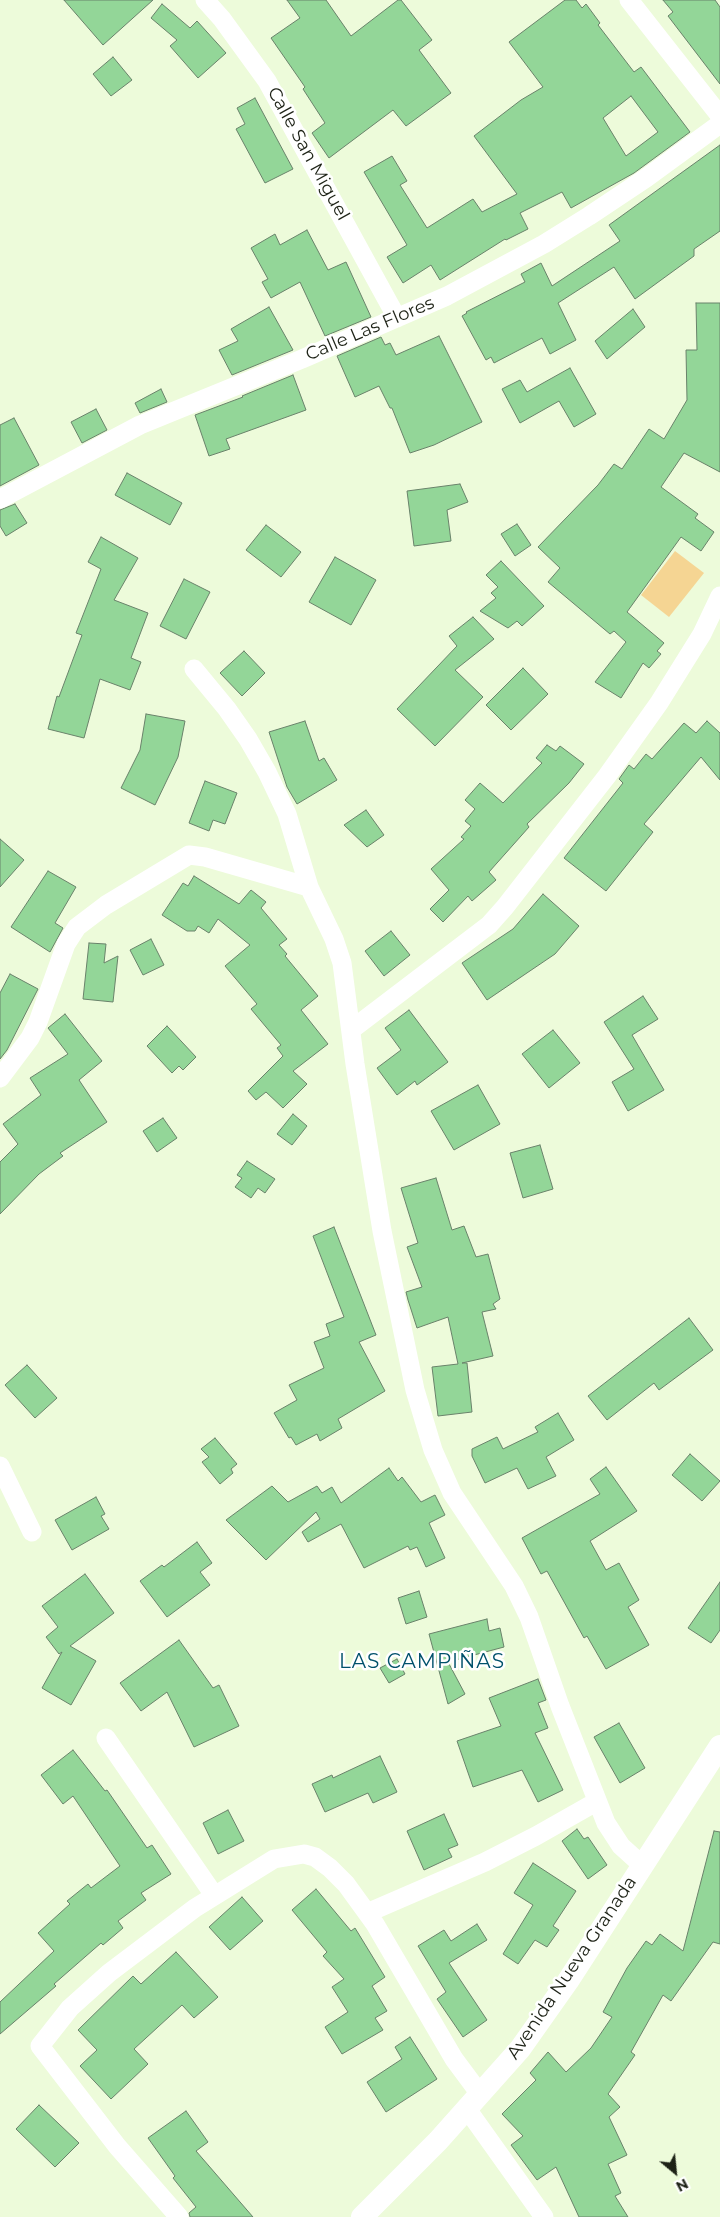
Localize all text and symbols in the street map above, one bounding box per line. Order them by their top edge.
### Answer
street label: Calle San Miguel [262,83,354,225]
street label: Calle Las Flores [303,292,437,366]
district label: LAS CAMPIÑAS [337,1650,507,1674]
street label: Avenida Nueva Granada [503,1872,641,2064]
north arrow [650,2147,700,2197]
text: N [673,2175,691,2196]

